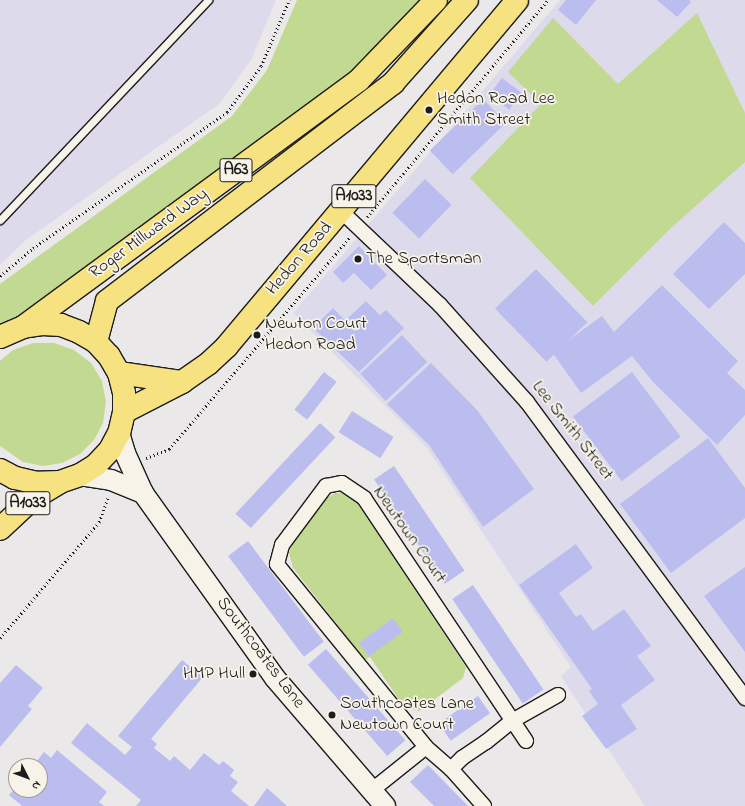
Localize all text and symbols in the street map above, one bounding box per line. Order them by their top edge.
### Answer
place label: Hedon Road Lee Smith Street [437,89,555,132]
marker: Hedon Road Lee Smith Street [424,105,434,115]
road number: A63 [219,155,253,185]
road number: A1033 [331,181,377,211]
street label: Roger Millward Way [86,184,212,284]
street label: Hedon Road [262,218,338,300]
place label: The Sportsman [366,248,481,270]
marker: The Sportsman [353,254,363,264]
place label: Newton Court Hedon Road [265,314,367,356]
marker: Newton Court Hedon Road [252,330,262,340]
street label: Lee Smith Street [526,377,618,485]
street label: Newtown Court [368,482,450,588]
road number: A1033 [5,488,51,518]
street label: Southcoates Lane [211,593,309,713]
place label: HMP Hull [183,663,245,685]
marker: HMP Hull [248,669,258,679]
place label: Southcoates Lane Newtown Court [340,694,474,736]
marker: Southcoates Lane Newtown Court [327,710,337,720]
north arrow [8,758,48,798]
text: N [28,777,45,793]

